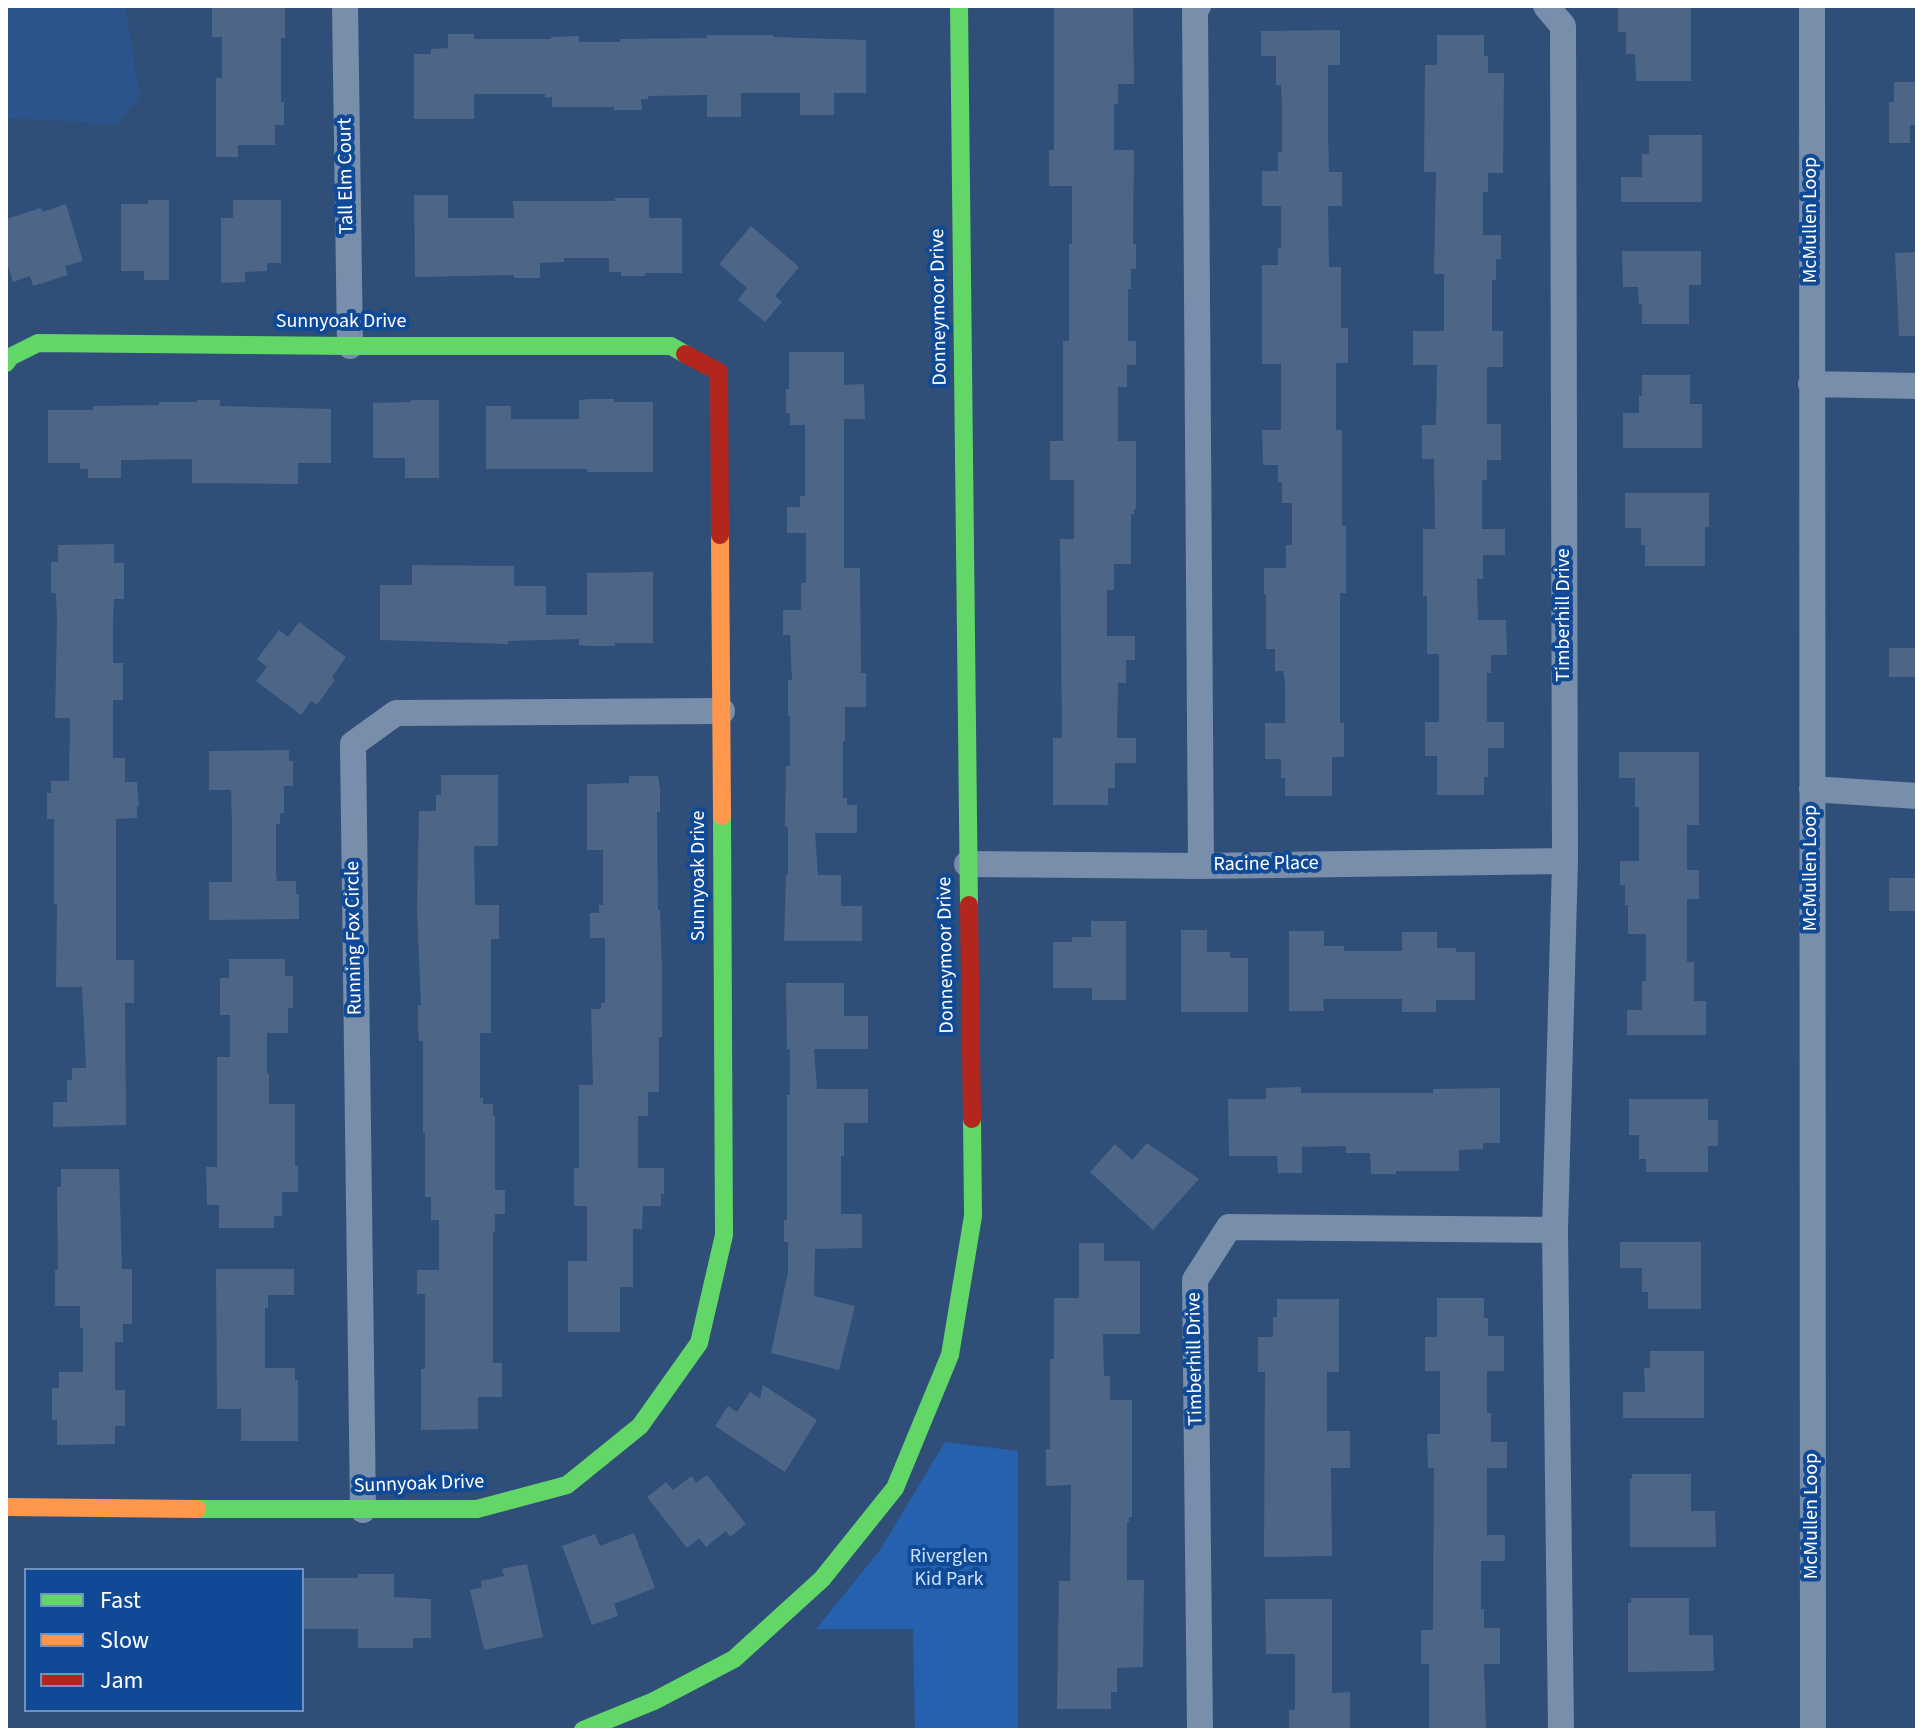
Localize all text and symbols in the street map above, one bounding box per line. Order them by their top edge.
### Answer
street label: Tall Elm Court [334,117,360,235]
street label: McMullen Loop [1800,157,1824,283]
street label: Donneymoor Drive [927,228,953,386]
street label: Sunnyoak Drive [276,311,406,335]
street label: Timberhill Drive [1553,548,1577,682]
street label: McMullen Loop [1800,805,1824,931]
street label: Sunnyoak Drive [688,811,712,941]
street label: Racine Place [1213,852,1319,878]
street label: Running Fox Circle [342,861,368,1015]
street label: Donneymoor Drive [934,876,960,1034]
street label: Timberhill Drive [1183,1292,1209,1426]
street label: McMullen Loop [1801,1453,1825,1579]
street label: Sunnyoak Drive [353,1471,485,1499]
park label: Riverglen Kid Park [910,1546,988,1593]
legend [24,1568,304,1712]
text: Fast [100,1583,141,1618]
text: Slow [100,1623,149,1658]
text: Jam [100,1663,144,1698]

